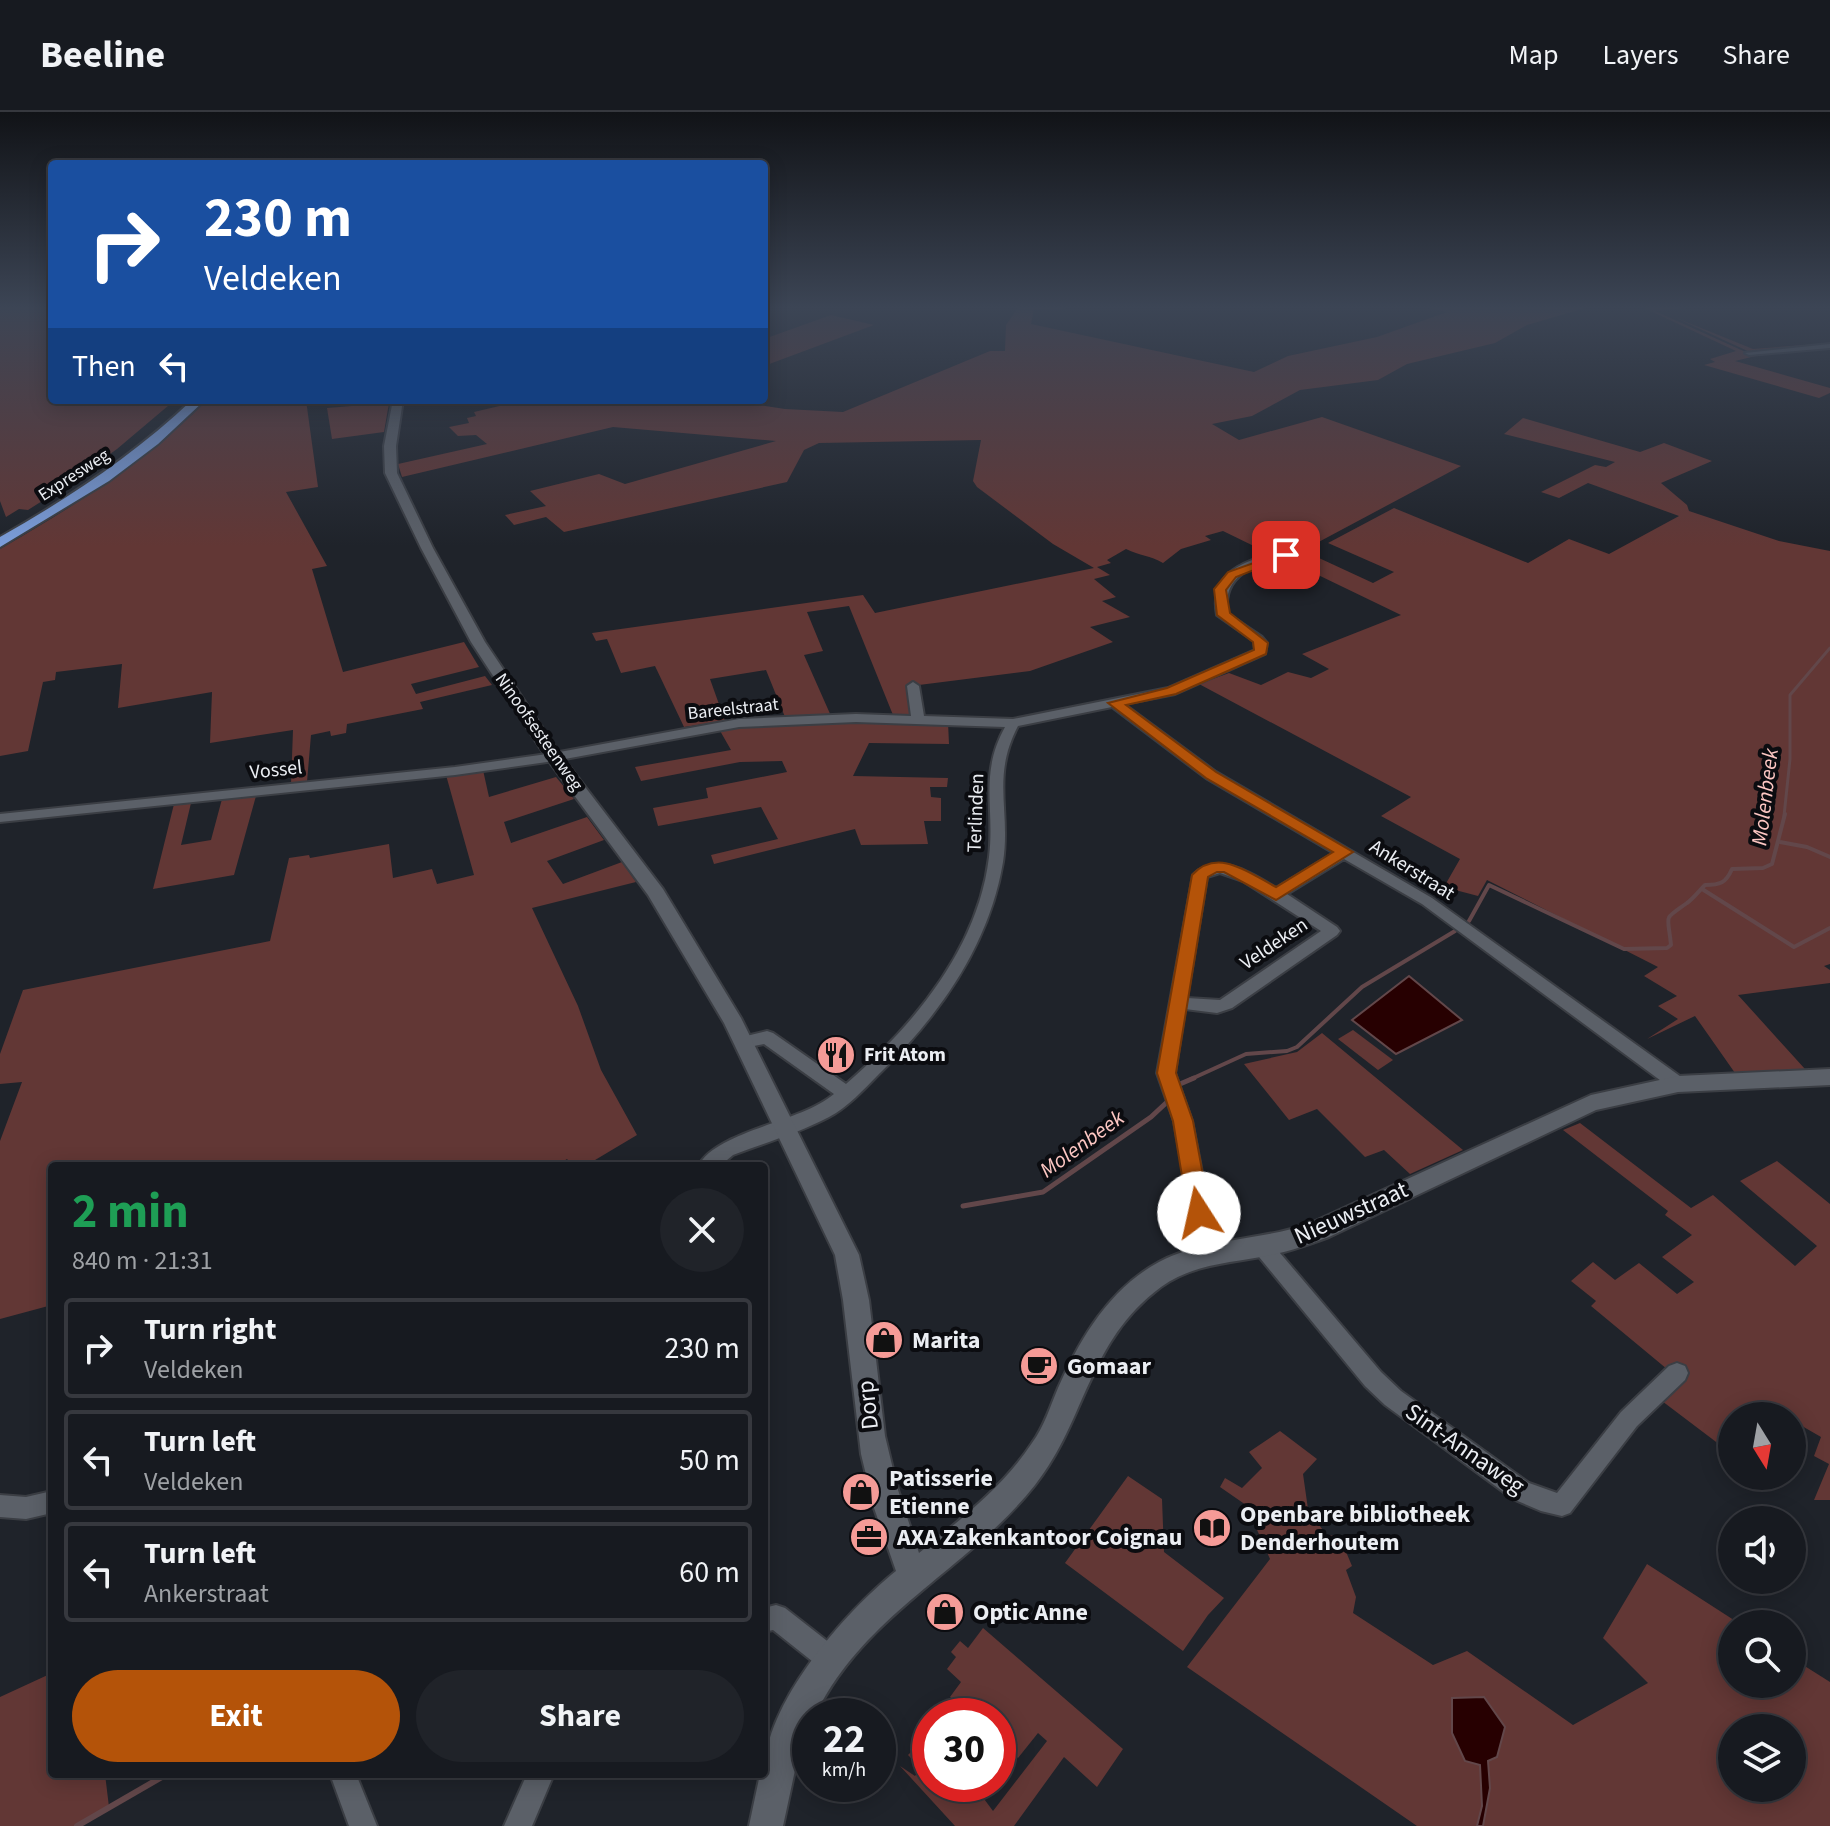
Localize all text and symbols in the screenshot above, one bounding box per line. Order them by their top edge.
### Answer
text: Beeline [40,28,165,82]
text: Map [1508,35,1558,75]
text: Layers [1602,35,1678,75]
text: Share [1722,35,1790,75]
text: 230 m [204,179,352,258]
icon: right [72,192,176,296]
text: Veldeken [204,253,342,304]
icon: left [152,344,196,388]
text: Then [72,345,136,388]
street label: Expresweg [34,443,114,507]
pin [1252,521,1320,589]
icon: arrive [1264,533,1308,577]
street label: Ninoofsesteenweg [489,668,589,796]
street label: Bareelstraat [686,692,780,726]
water label: Molenbeek [1743,746,1787,847]
street label: Vossel [248,753,304,787]
street label: Terlinden [961,773,991,853]
street label: Ankerstraat [1364,833,1460,907]
street label: Veldeken [1234,911,1314,977]
restaurant icon: Frit Atom [815,1034,857,1076]
place label: Frit Atom [864,1041,946,1069]
water label: Molenbeek [1033,1102,1131,1186]
position arrow [1157,1171,1241,1255]
street label: Nieuwstraat [1289,1172,1413,1254]
text: 2 min [72,1178,189,1246]
button: close [660,1188,744,1272]
text: 840 m · 21:31 [72,1242,213,1279]
text: Turn right [144,1308,276,1351]
shop icon: Marita [863,1319,905,1361]
place label: Marita [912,1323,980,1358]
icon: right [76,1326,120,1370]
text: 230 m [664,1327,740,1370]
cafe icon: Gomaar [1018,1345,1060,1387]
place label: Gomaar [1067,1349,1151,1384]
text: Veldeken [144,1351,243,1388]
street label: Dorp [848,1379,888,1431]
street label: Sint-Annaweg [1398,1395,1532,1503]
north arrow [1718,1402,1806,1490]
map controls [1718,1402,1806,1802]
text: Turn left [144,1420,256,1463]
icon: left [76,1438,120,1482]
text: 50 m [679,1439,740,1482]
place label: Patisserie Etienne [889,1461,993,1524]
text: Veldeken [144,1463,243,1500]
shop icon: Patisserie Etienne [840,1471,882,1513]
place label: Openbare bibliotheek Denderhoutem [1240,1497,1471,1560]
button: sound [1718,1506,1806,1594]
library icon: Openbare bibliotheek Denderhoutem [1191,1507,1233,1549]
office icon: AXA Zakenkantoor Coignau [848,1516,890,1558]
place label: AXA Zakenkantoor Coignau [896,1520,1182,1555]
text: Turn left [144,1532,256,1575]
icon: left [76,1550,120,1594]
text: 60 m [679,1551,740,1594]
text: Ankerstraat [144,1575,269,1612]
shop icon: Optic Anne [924,1591,966,1633]
place label: Optic Anne [973,1595,1088,1630]
button: search [1718,1610,1806,1698]
button: Exit [72,1670,400,1762]
button: Share [416,1670,744,1762]
speed limit sign: 30 [912,1698,1016,1802]
text: 22 [823,1711,865,1768]
button: layers [1718,1714,1806,1802]
text: km/h [822,1756,866,1784]

